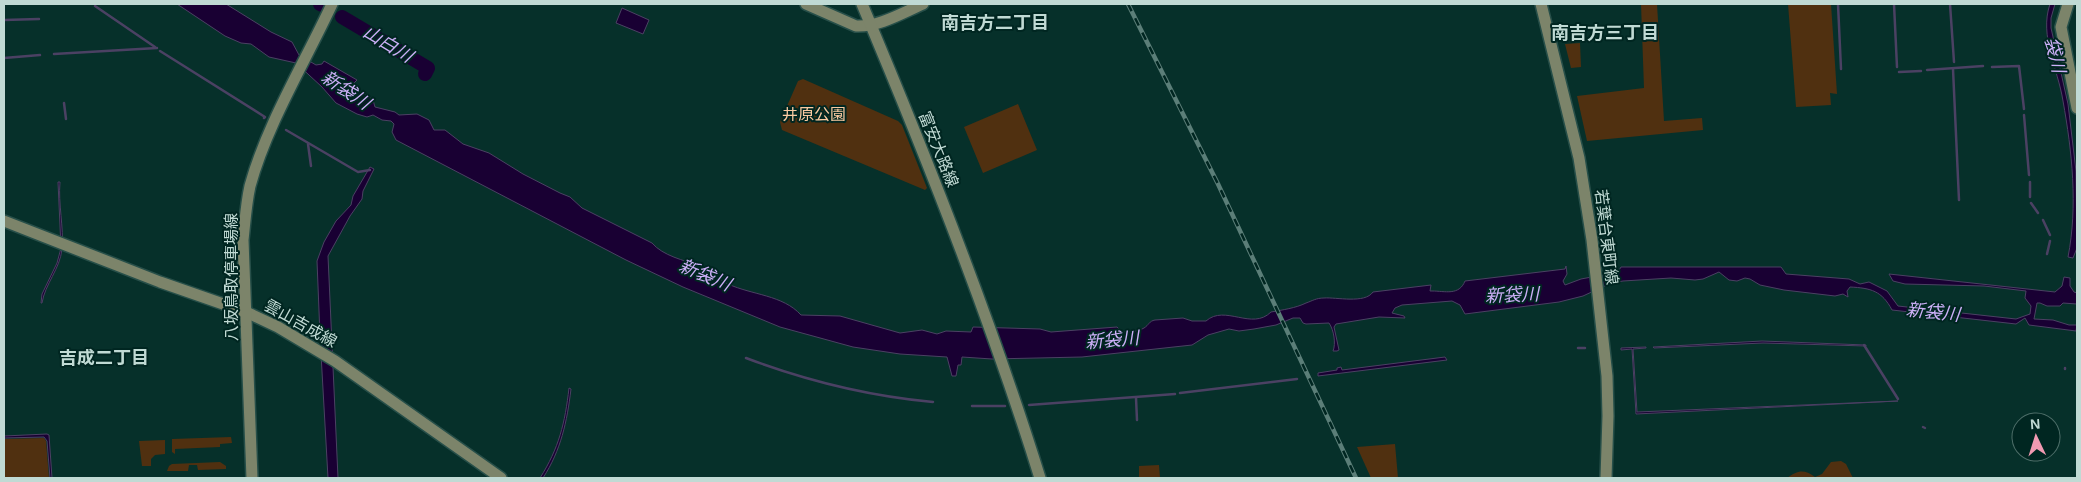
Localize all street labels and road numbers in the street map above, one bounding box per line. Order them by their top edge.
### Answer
street label: 富安大路線 [916,109,961,189]
street label: 若葉台東町線 [1592,188,1621,286]
street label: 八坂鳥取停車場線 [223,213,240,341]
street label: 雲山吉成線 [262,297,340,350]

